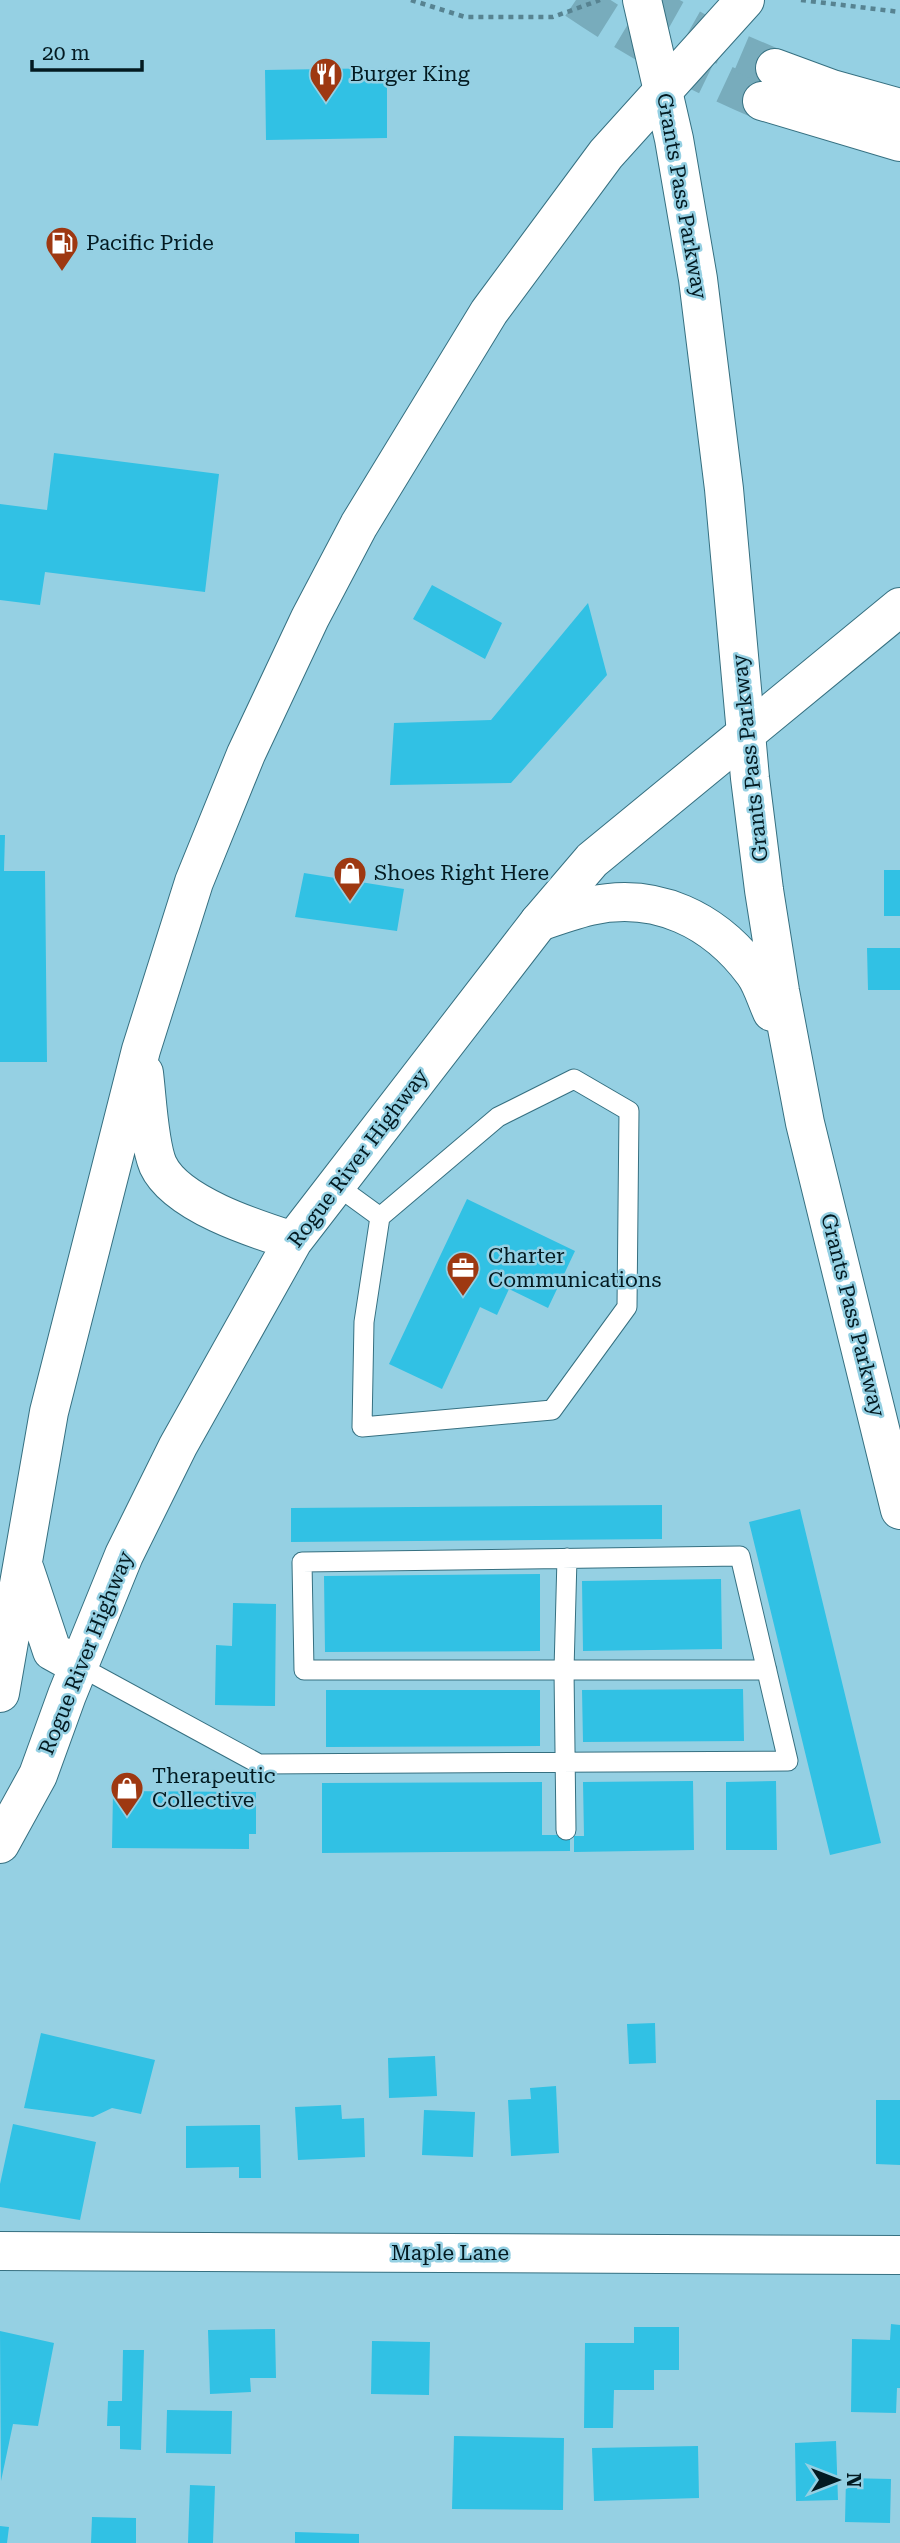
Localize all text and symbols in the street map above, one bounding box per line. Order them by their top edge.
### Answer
scale bar [32,28,142,72]
text: 20 m [42,41,90,65]
restaurant icon: Burger King [307,55,345,104]
place label: Burger King [350,62,470,86]
street label: Grants Pass Parkway [652,91,712,301]
fuel station icon: Pacific Pride [43,224,81,273]
place label: Pacific Pride [86,231,214,255]
street label: Grants Pass Parkway [727,652,773,863]
shop icon: Shoes Right Here [331,854,369,903]
place label: Shoes Right Here [374,861,549,885]
street label: Rogue River Highway [283,1064,433,1252]
street label: Grants Pass Parkway [816,1211,890,1420]
place label: Charter Communications [488,1244,661,1292]
office icon: Charter Communications [444,1249,482,1298]
street label: Rogue River Highway [34,1547,138,1758]
place label: Therapeutic Collective [152,1764,276,1812]
shop icon: Therapeutic Collective [108,1769,146,1818]
street label: Maple Lane [391,2241,509,2265]
north arrow [802,2445,872,2515]
text: N [842,2473,865,2488]

